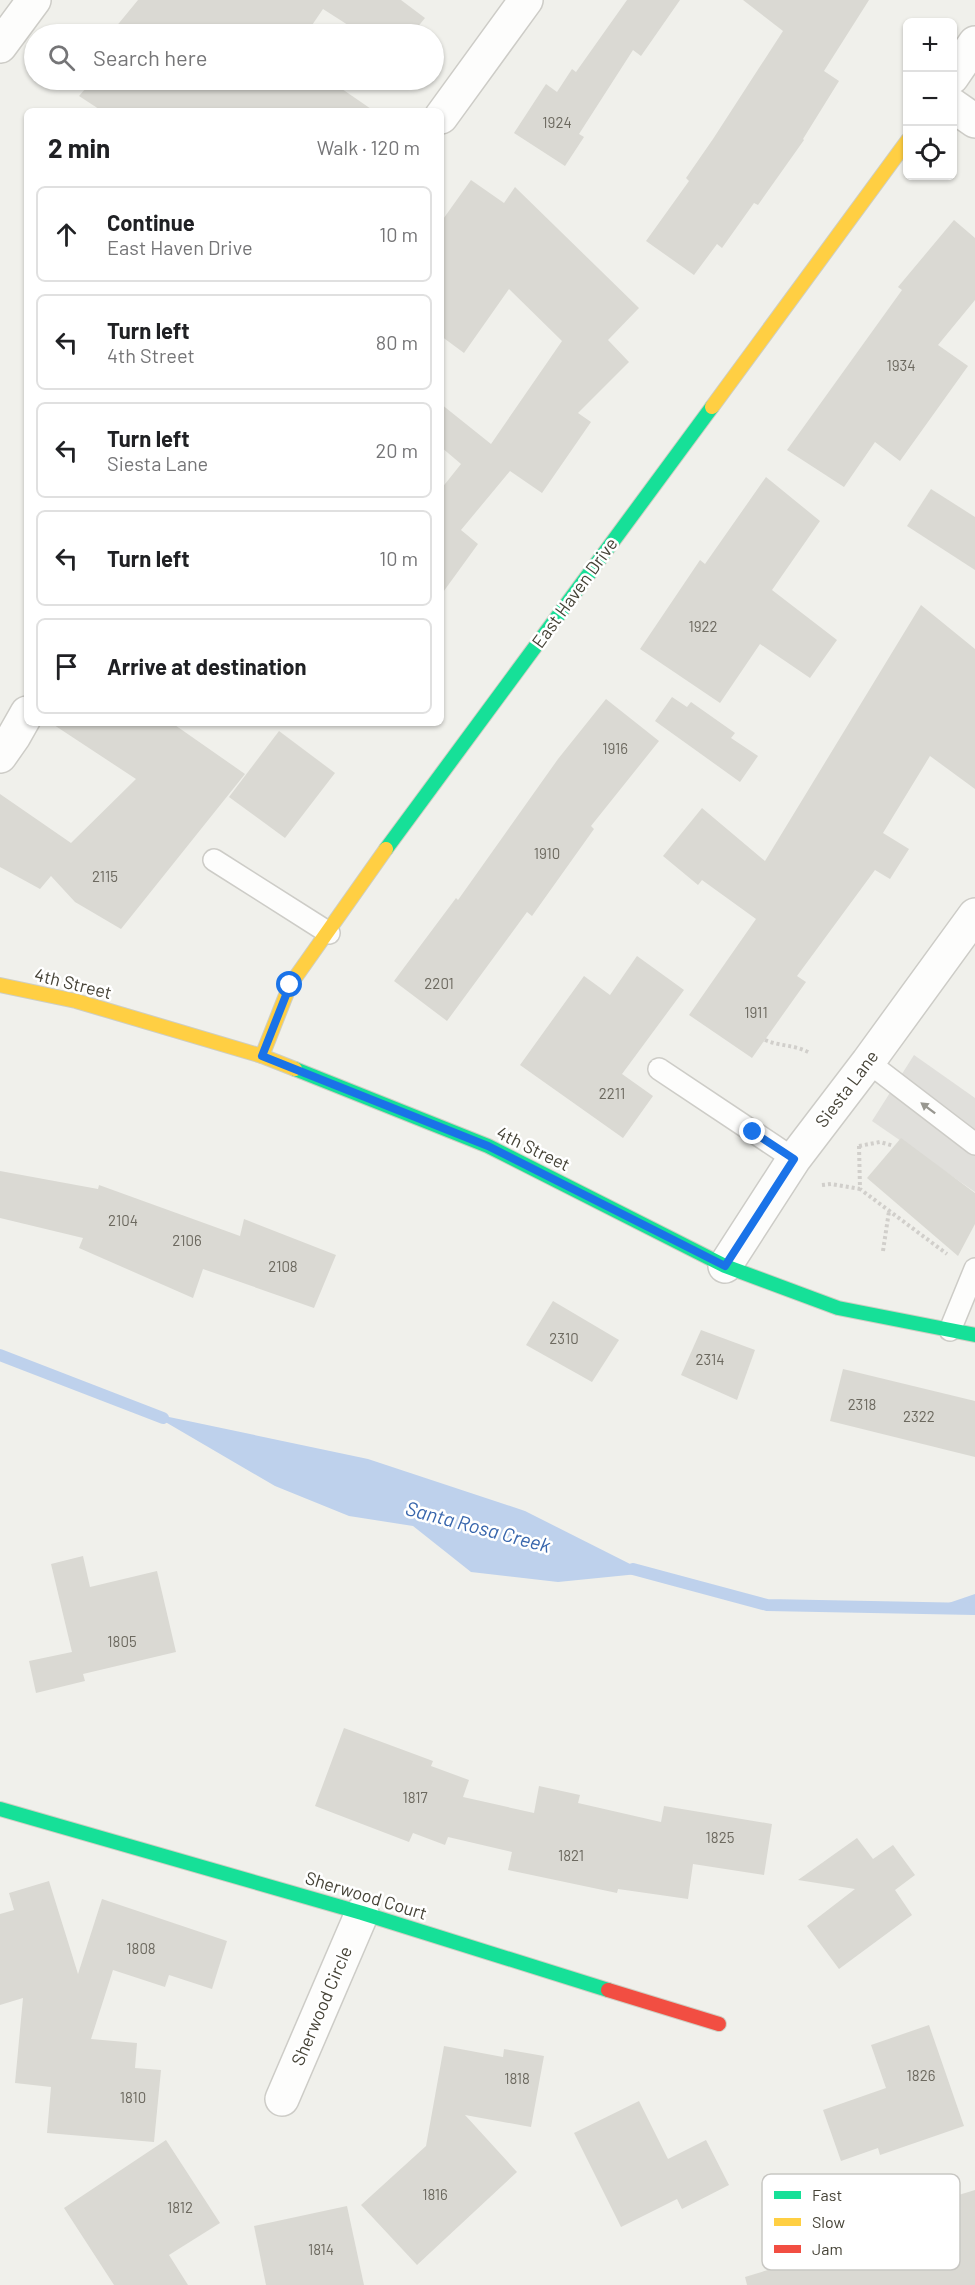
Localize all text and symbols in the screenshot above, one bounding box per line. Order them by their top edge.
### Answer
map controls [903,18,957,180]
button: + [903,18,957,72]
search box [24,24,444,90]
icon: search [45,41,78,74]
text: Search here [93,44,207,70]
button: − [903,72,957,126]
house number: 1924 [542,113,572,131]
button: locate [903,126,957,180]
text: 2 min [48,132,110,163]
text: Walk · 120 m [317,135,420,159]
text: Continue [107,209,195,235]
icon: ahead [50,218,83,251]
text: 10 m [379,222,418,246]
text: East Haven Drive [107,235,253,259]
text: Turn left [107,317,190,343]
icon: left [50,326,83,359]
text: 80 m [376,330,418,354]
text: 4th Street [107,343,195,367]
house number: 1934 [886,356,916,374]
text: Turn left [107,425,190,451]
icon: left [50,434,83,467]
text: 20 m [375,438,418,462]
text: Siesta Lane [107,451,208,475]
street label: East Haven Drive [527,533,622,652]
icon: left [50,542,83,575]
text: Turn left [107,545,190,571]
text: 10 m [379,546,418,570]
house number: 1922 [688,617,718,635]
icon: arrive [50,650,83,683]
text: Arrive at destination [107,653,306,679]
house number: 1916 [602,739,628,757]
house number: 1910 [534,844,560,862]
house number: 2115 [92,867,118,885]
street label: 4th Street [32,963,114,1003]
route start [276,971,302,997]
house number: 2201 [424,974,454,992]
house number: 1911 [744,1003,768,1021]
street label: Siesta Lane [810,1045,882,1131]
house number: 2211 [599,1084,625,1102]
one-way arrow [921,1103,936,1115]
route end [739,1118,765,1144]
street label: 4th Street [493,1121,574,1175]
house number: 2104 [108,1211,138,1229]
house number: 2106 [172,1231,202,1249]
house number: 2108 [268,1257,298,1275]
house number: 2310 [549,1329,579,1347]
house number: 2314 [695,1350,725,1368]
house number: 2318 [848,1395,876,1413]
house number: 2322 [903,1407,935,1425]
water label: Santa Rosa Creek [403,1495,554,1557]
house number: 1805 [107,1632,137,1650]
house number: 1817 [403,1788,428,1806]
house number: 1825 [706,1828,734,1846]
house number: 1821 [558,1846,584,1864]
street label: Sherwood Court [303,1866,430,1924]
house number: 1808 [126,1939,156,1957]
street label: Sherwood Circle [286,1943,356,2069]
house number: 1826 [907,2066,935,2084]
house number: 1818 [504,2069,530,2087]
house number: 1810 [120,2088,146,2106]
legend [762,2174,960,2270]
house number: 1816 [422,2185,448,2203]
text: Fast [812,2185,842,2204]
house number: 1812 [167,2198,193,2216]
text: Slow [812,2212,845,2231]
text: Jam [812,2239,843,2258]
house number: 1814 [308,2240,334,2258]

